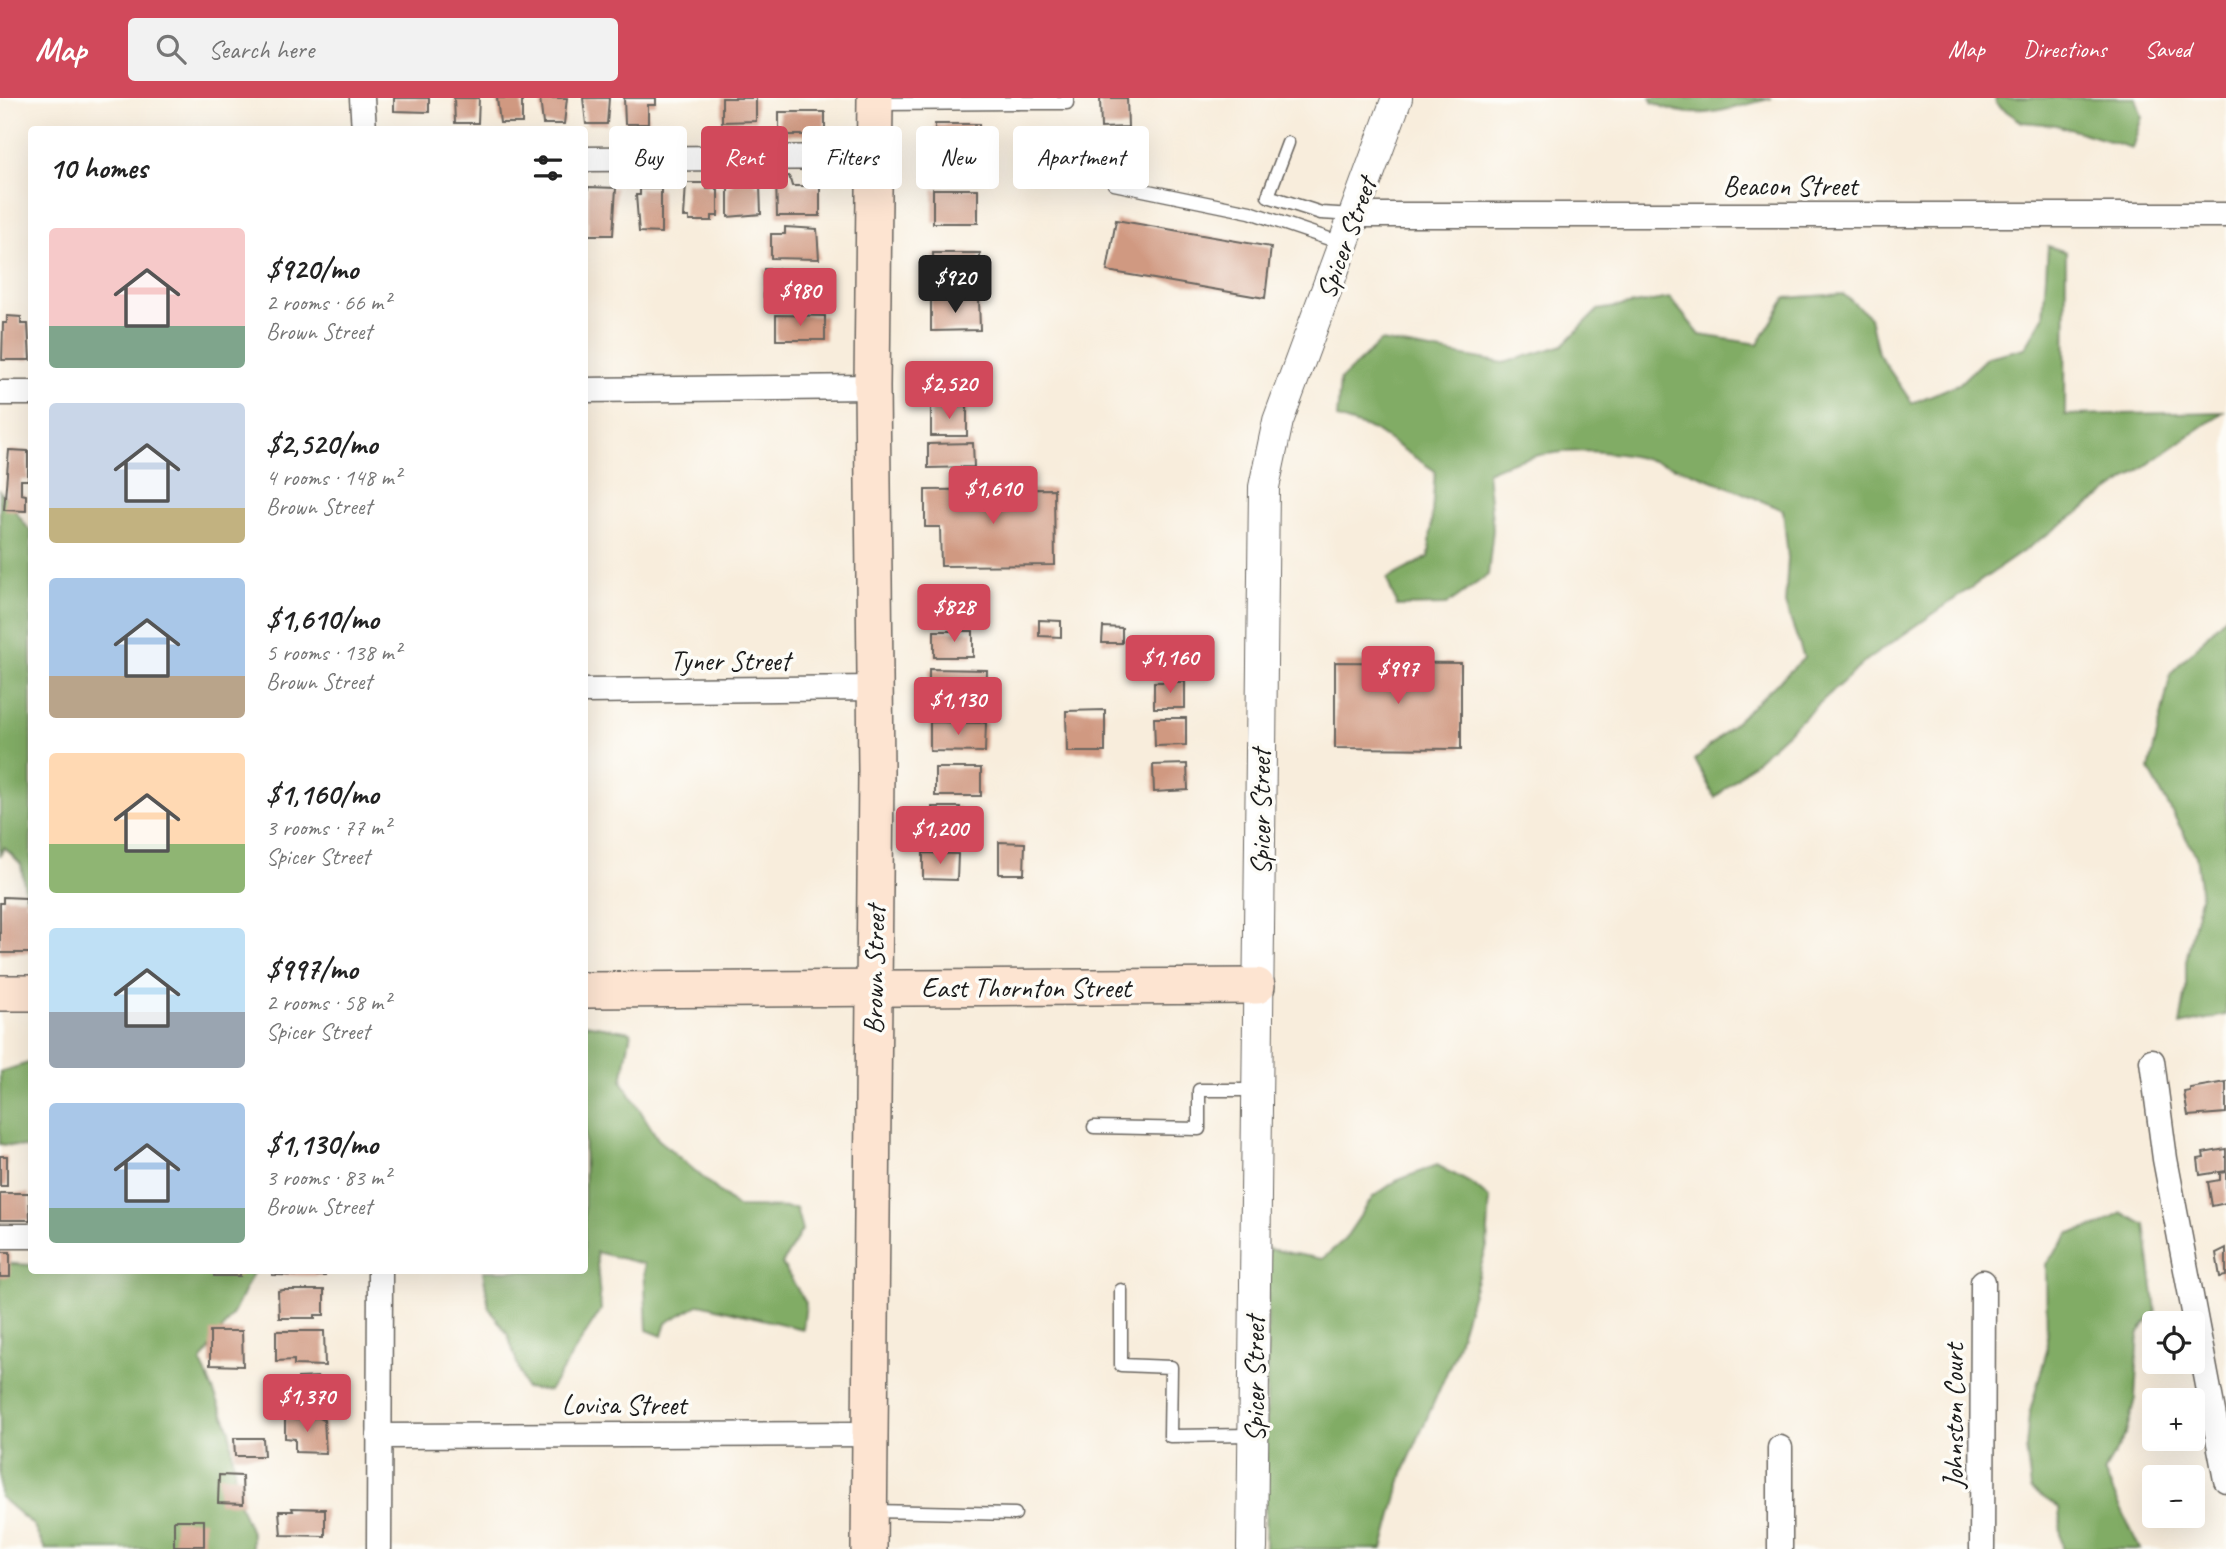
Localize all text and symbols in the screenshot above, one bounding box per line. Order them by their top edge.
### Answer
search box [128,18,618,81]
text: Map [35,28,86,70]
icon: search [152,30,190,68]
text: Search here [208,33,314,66]
text: Map [1948,34,1985,64]
text: Directions [2023,34,2106,64]
text: Saved [2144,34,2191,64]
chip: Buy [609,126,687,189]
chip: Rent [701,126,788,189]
chip: Filters [802,126,902,189]
chip: New [916,126,999,189]
chip: Apartment [1013,126,1149,189]
text: 10 homes [49,149,147,187]
icon: filters [529,149,567,187]
street label: Beacon Street [1723,168,1860,203]
street label: Spicer Street [1308,169,1385,303]
text: $920/mo [266,250,358,288]
icon: home [105,256,189,340]
pin: $920 [914,256,996,315]
text: $920 [934,263,976,292]
pin: $980 [759,268,841,328]
text: $980 [779,276,821,305]
text: 2 rooms · 66 m² [266,288,390,317]
text: Brown Street [266,317,372,346]
pin: $2,520 [892,362,1006,421]
text: $2,520 [921,369,977,398]
text: $2,520/mo [266,425,377,463]
icon: home [105,431,189,515]
text: 4 rooms · 148 m² [266,463,401,492]
pin: $1,610 [936,466,1050,526]
text: $1,610 [965,474,1021,503]
text: Brown Street [266,492,372,521]
pin: $828 [913,584,995,644]
text: $828 [933,592,975,621]
text: $1,610/mo [266,600,379,638]
icon: home [105,606,189,690]
pin: $1,160 [1113,636,1227,695]
text: 5 rooms · 138 m² [266,638,401,667]
street label: Tyner Street [670,643,794,678]
text: $1,160 [1142,643,1198,672]
pin: $997 [1357,646,1439,706]
text: $997 [1378,654,1418,683]
text: Brown Street [266,667,372,696]
pin: $1,130 [901,678,1015,737]
text: $1,130 [930,685,986,714]
street label: Spicer Street [1243,745,1278,875]
text: $1,160/mo [266,775,379,813]
icon: home [105,781,189,865]
pin: $1,200 [883,806,997,866]
text: 3 rooms · 77 m² [266,813,390,842]
text: $1,200 [912,814,968,843]
text: Spicer Street [266,842,370,871]
street label: Brown Street [855,902,893,1035]
text: $997/mo [266,950,358,988]
icon: home [105,956,189,1040]
street label: East Thornton Street [921,970,1134,1005]
text: 2 rooms · 58 m² [266,988,390,1017]
text: Spicer Street [266,1017,370,1046]
text: $1,130/mo [266,1125,378,1163]
icon: home [105,1131,189,1215]
text: 3 rooms · 83 m² [266,1163,390,1192]
text: Brown Street [266,1192,372,1221]
map controls [2142,1311,2205,1528]
button: locate [2142,1311,2205,1374]
street label: Spicer Street [1237,1312,1272,1442]
street label: Johnston Court [1936,1341,1971,1490]
pin: $1,370 [250,1374,364,1434]
text: $1,370 [279,1382,335,1411]
street label: Lovisa Street [562,1387,689,1422]
button: + [2142,1388,2205,1451]
button: − [2142,1465,2205,1528]

